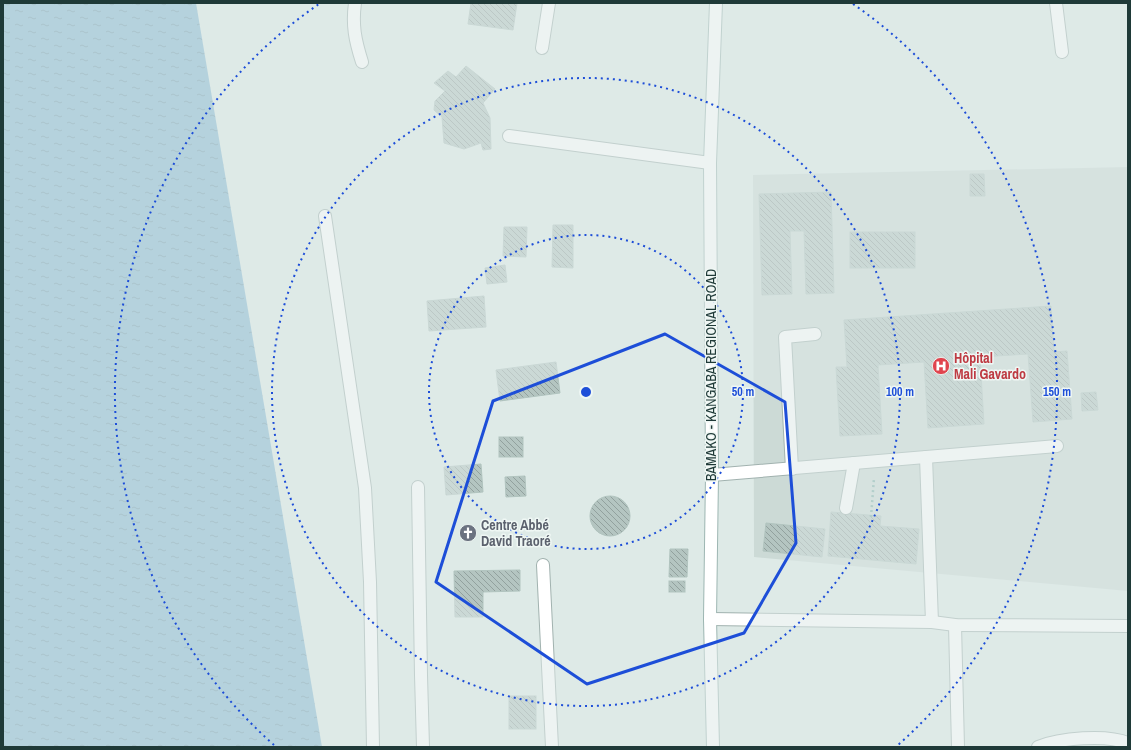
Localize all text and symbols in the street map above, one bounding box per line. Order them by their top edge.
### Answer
street label: BAMAKO - KANGABA REGIONAL ROAD [702,269,720,481]
place label: Hôpital Mali Gavardo [954,349,1026,383]
hospital icon: Hôpital Mali Gavardo [931,356,951,376]
text: 50 m [732,384,754,400]
text: 100 m [886,384,914,400]
text: 150 m [1043,384,1071,400]
centre of rings [579,385,593,399]
place label: Centre Abbé David Traoré [481,516,551,550]
church icon: Centre Abbé David Traoré [458,523,478,543]

